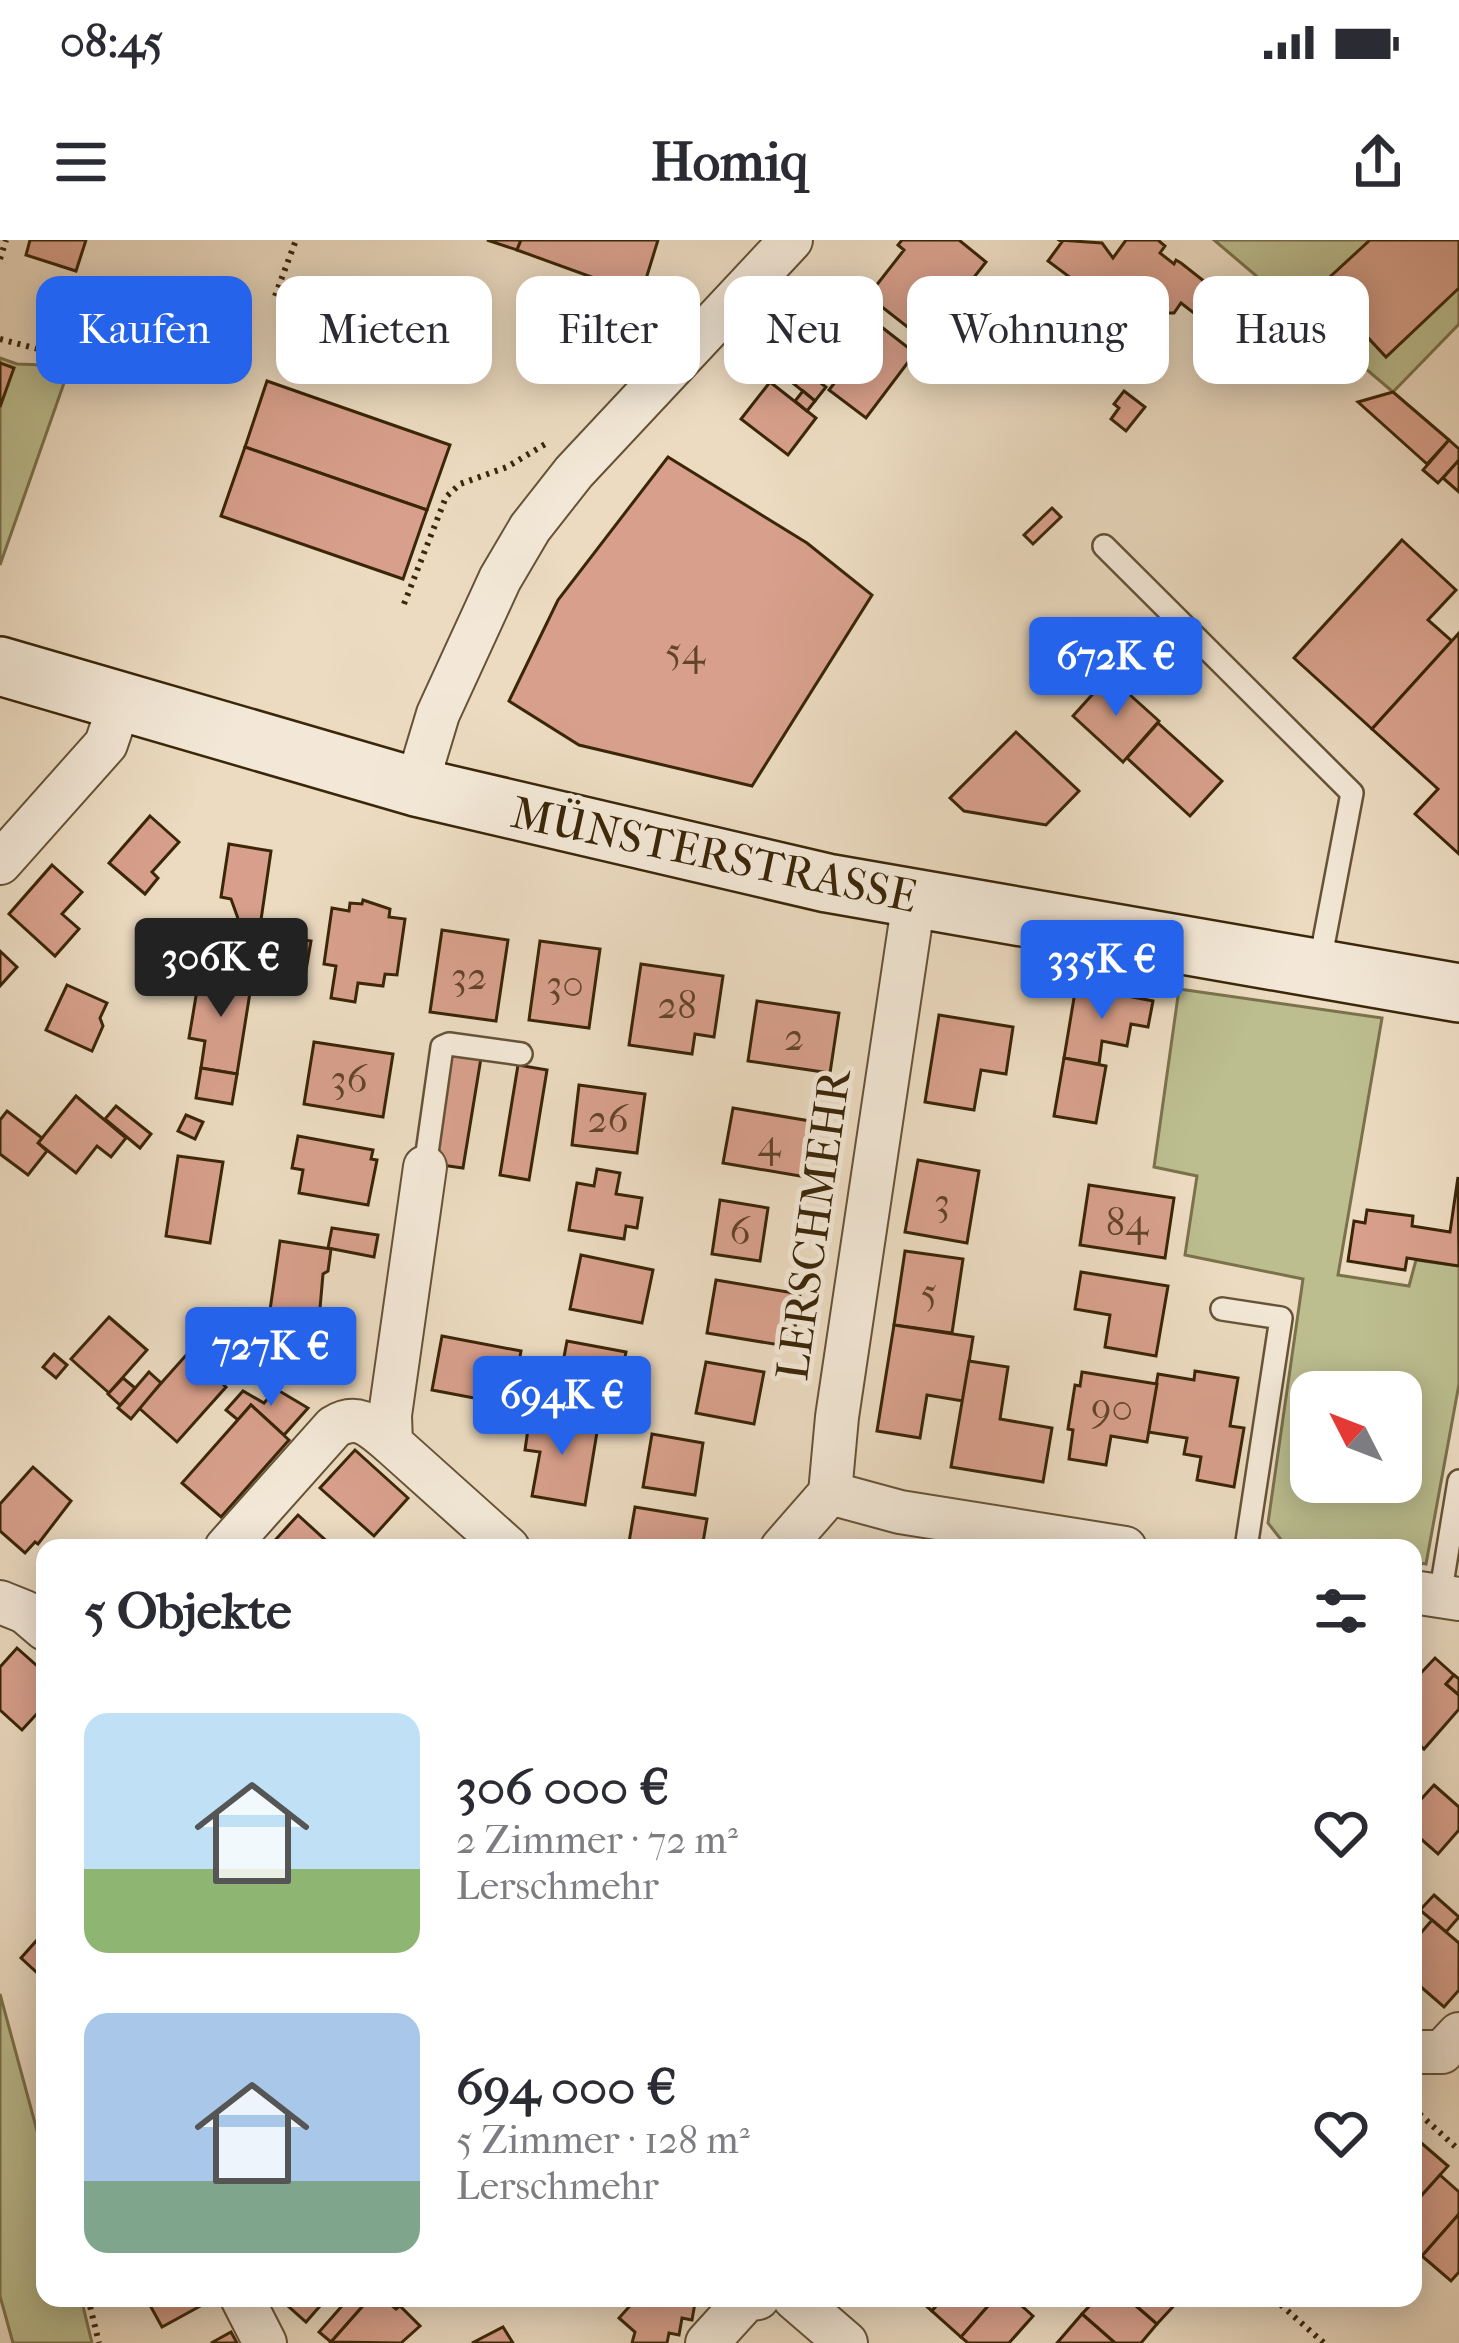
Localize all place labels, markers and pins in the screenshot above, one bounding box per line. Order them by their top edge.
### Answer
pin: 672K € [1018,617,1214,719]
pin: 306K € [123,918,319,1020]
pin: 335K € [1004,920,1200,1022]
pin: 727K € [173,1307,369,1409]
pin: 694K € [464,1356,660,1458]

